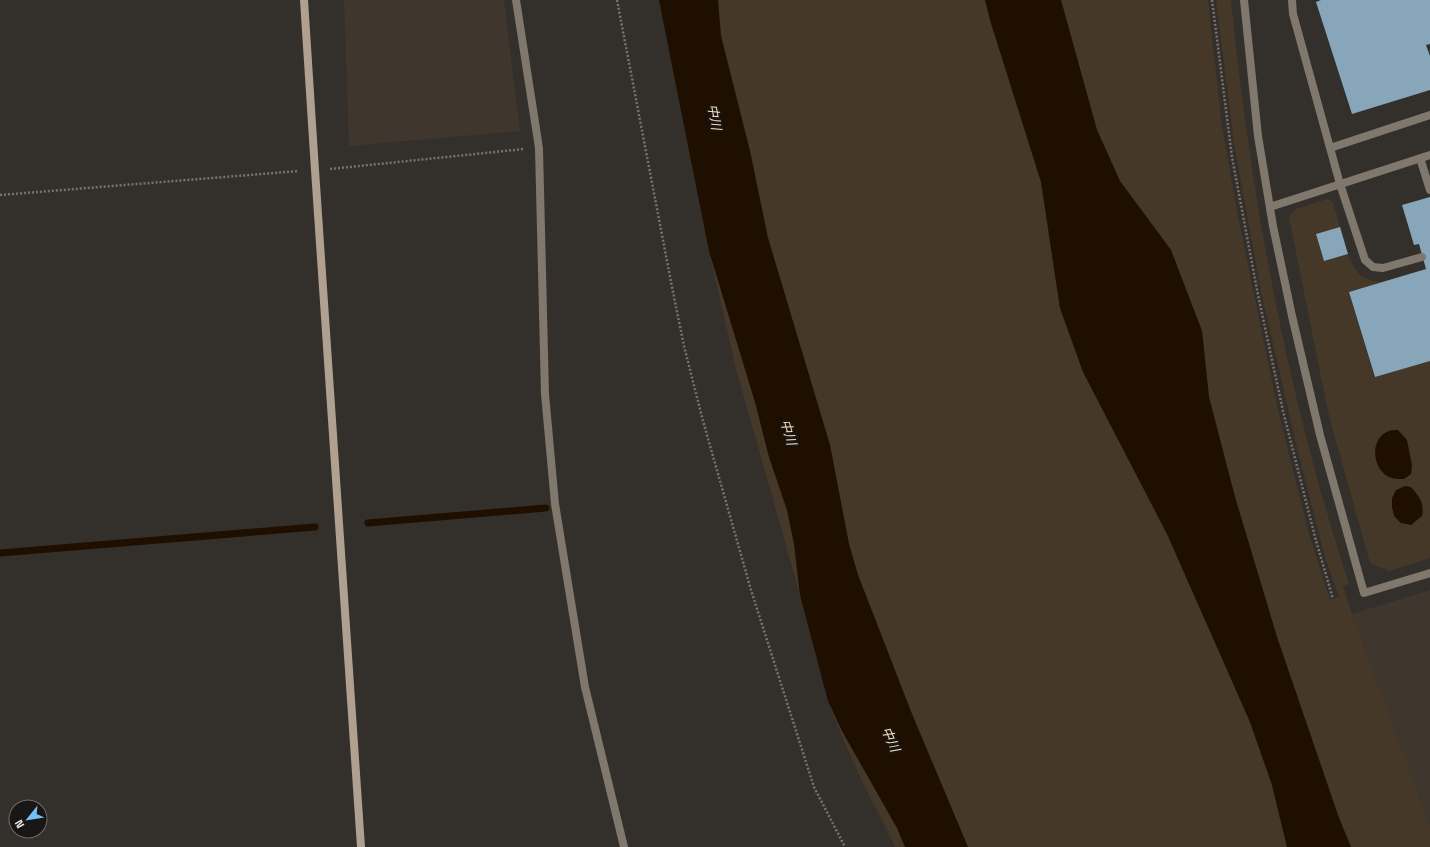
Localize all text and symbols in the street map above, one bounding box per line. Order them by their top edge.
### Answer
water label: 中川 [704,103,725,133]
water label: 中川 [777,417,801,449]
water label: 中川 [877,724,904,756]
north arrow [8,799,48,839]
text: N [11,817,27,831]

